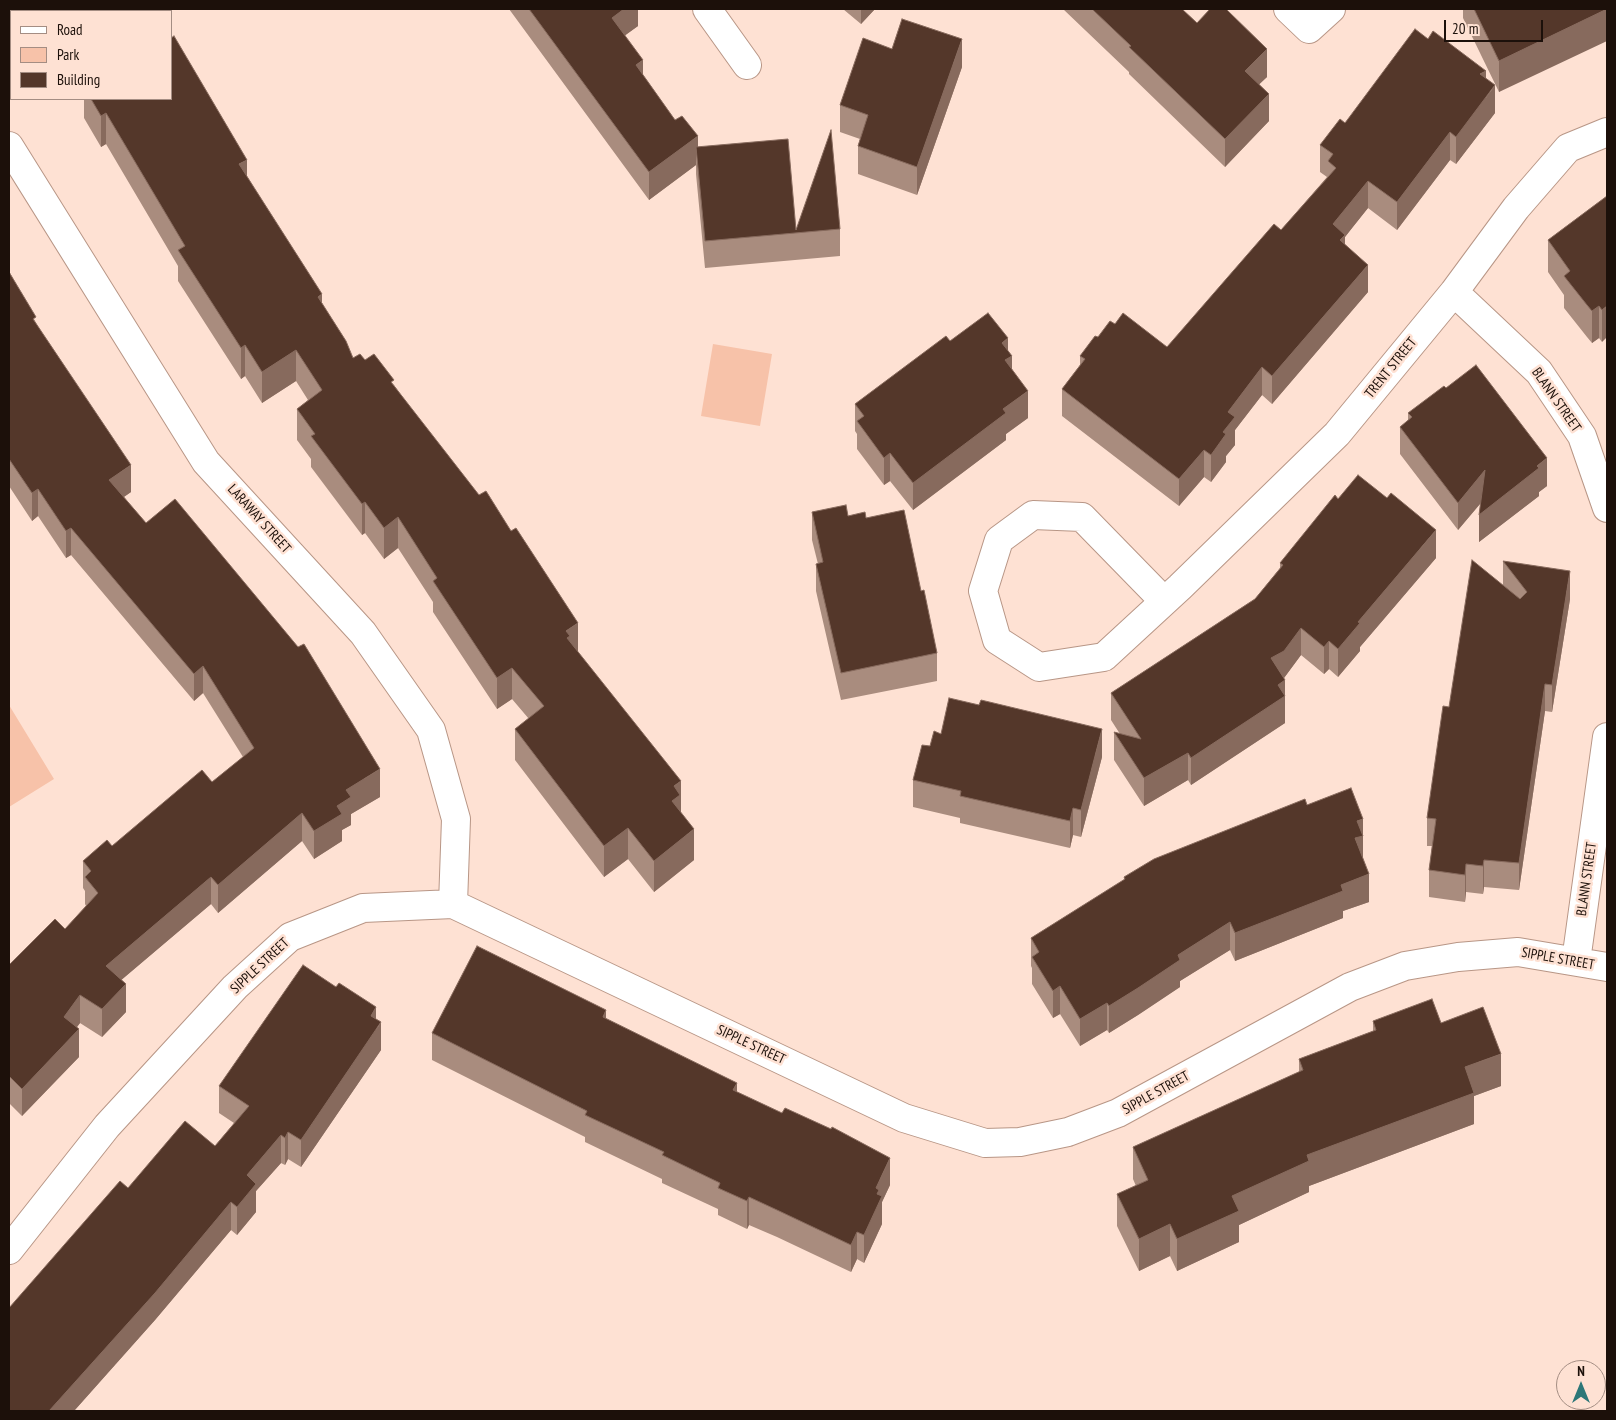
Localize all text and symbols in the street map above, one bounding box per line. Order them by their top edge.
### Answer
legend [10,10,172,100]
scale bar [1446,10,1545,42]
text: 20 m [1452,19,1478,38]
text: Road [57,20,83,39]
text: Park [57,45,79,64]
text: Building [57,70,100,89]
street label: TRENT STREET [1362,334,1420,402]
street label: BLANN STREET [1528,365,1584,435]
street label: LARAWAY STREET [224,481,294,557]
street label: BLANN STREET [1574,841,1600,917]
street label: SIPPLE STREET [227,935,293,997]
street label: SIPPLE STREET [1520,944,1596,974]
street label: SIPPLE STREET [714,1022,788,1068]
street label: SIPPLE STREET [1120,1068,1192,1118]
north arrow [1556,1360,1606,1410]
text: N [1577,1362,1585,1380]

